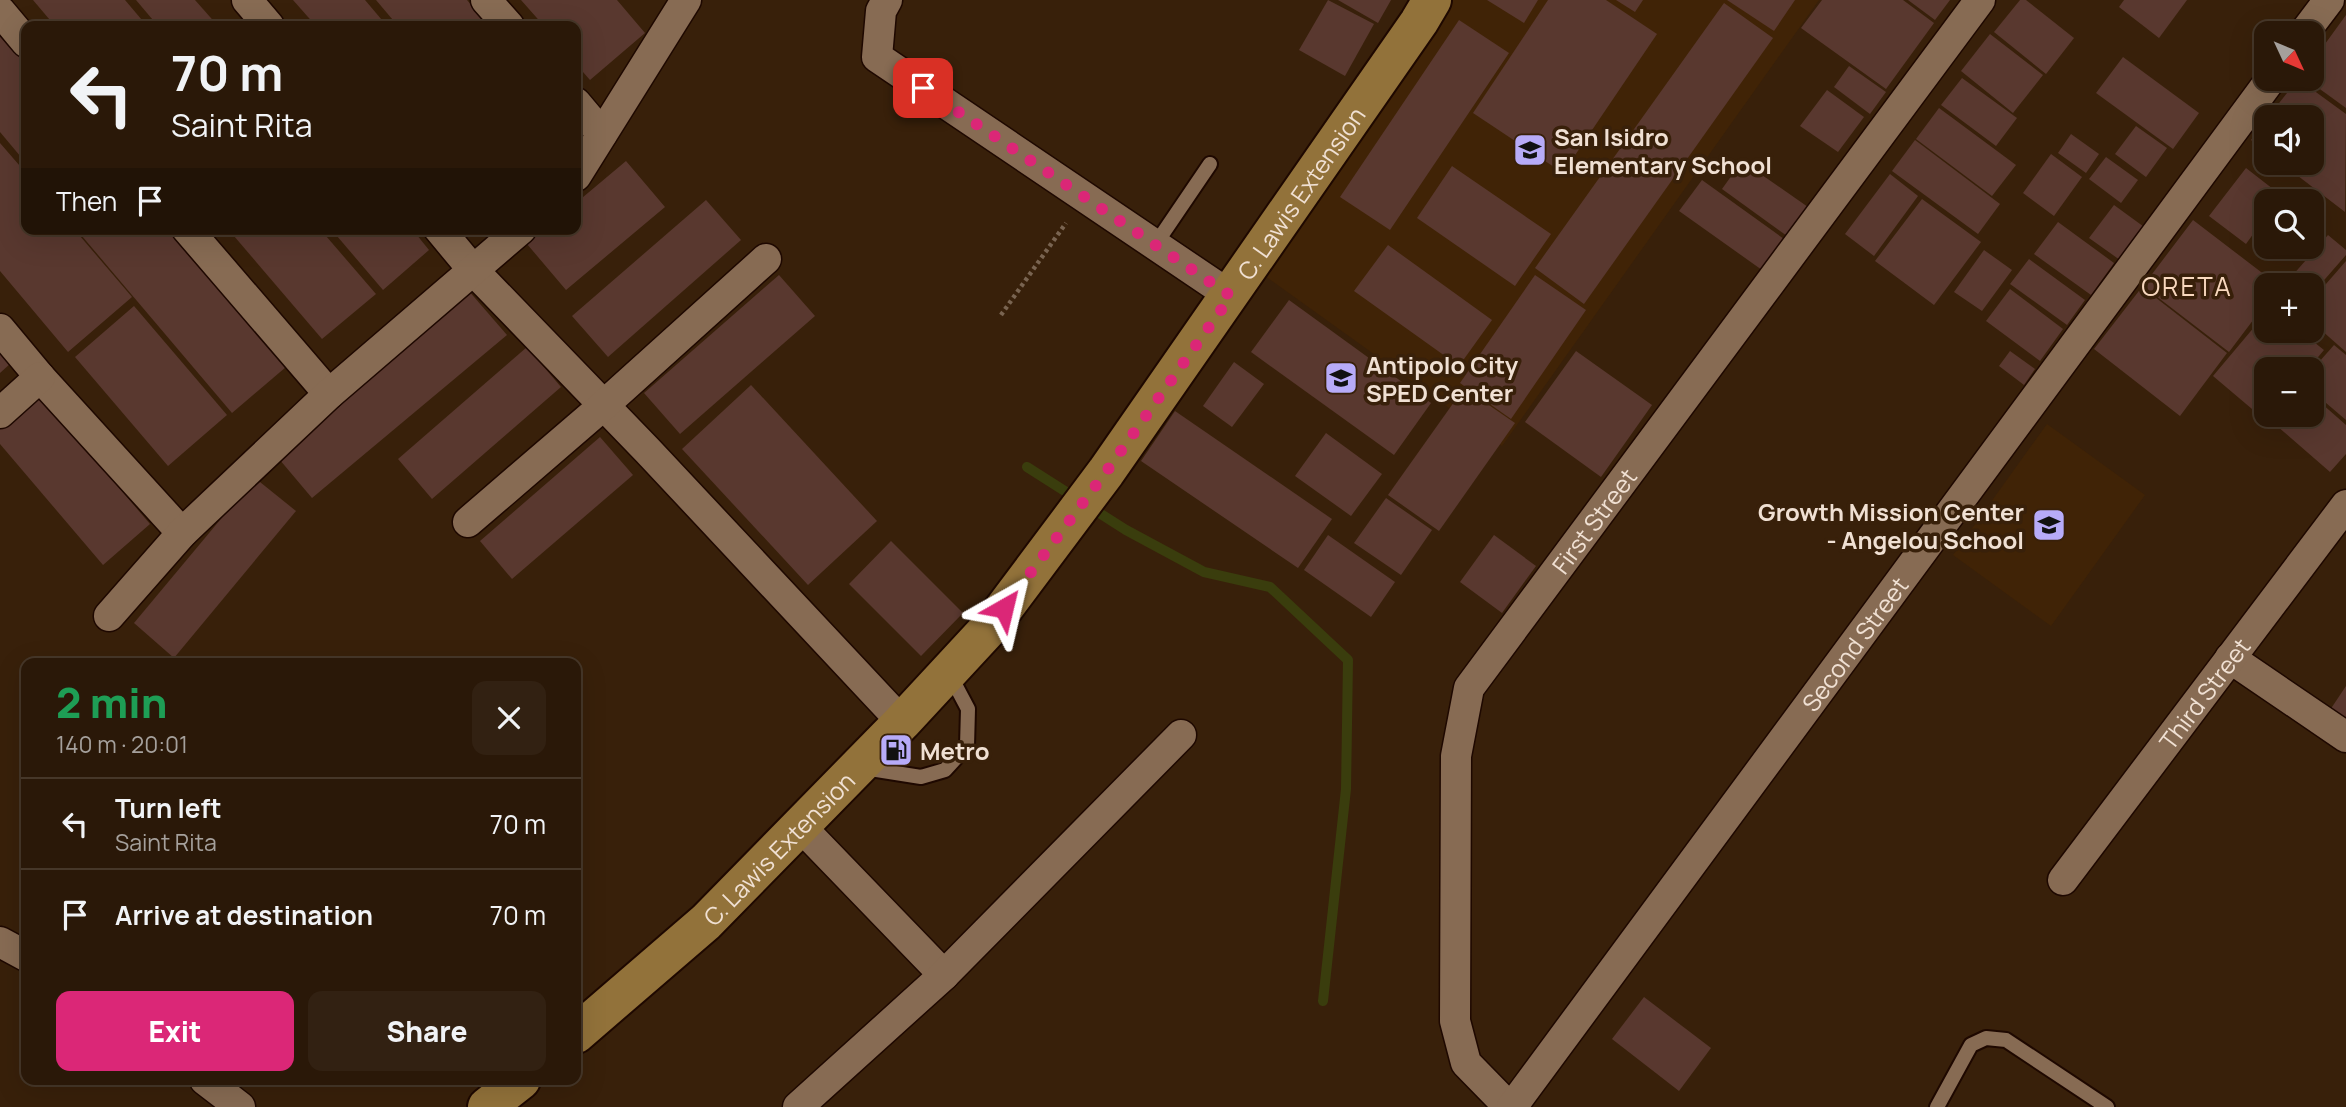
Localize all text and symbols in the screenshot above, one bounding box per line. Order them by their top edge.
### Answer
north arrow [2254,21,2324,91]
map controls [2254,21,2324,427]
text: 70 m [171,39,283,106]
icon: left [56,49,147,140]
pin [893,58,953,118]
icon: arrive [904,69,942,107]
street label: C. Lawis Extension [1229,100,1372,286]
text: Saint Rita [171,103,312,147]
button: sound [2254,105,2324,175]
place label: San Isidro Elementary School [1554,120,1772,181]
school or university icon: San Isidro Elementary School [1511,131,1549,169]
icon: arrive [131,182,169,220]
text: Then [56,183,117,219]
button: search [2254,189,2324,259]
district label: ORETA [2141,268,2233,304]
button: + [2254,273,2324,343]
place label: Antipolo City SPED Center [1366,348,1519,409]
button: − [2254,357,2324,427]
school or university icon: Antipolo City SPED Center [1322,359,1360,397]
street label: First Street [1543,461,1644,580]
place label: Growth Mission Center - Angelou School [1758,495,2024,556]
school or university icon: Growth Mission Center - Angelou School [2030,506,2068,544]
street label: Second Street [1793,570,1915,718]
position arrow [967,571,1041,645]
street label: Third Street [2151,631,2257,756]
text: 2 min [56,673,167,731]
button: close [472,681,546,755]
text: 140 m · 20:01 [56,728,188,760]
fuel station icon: Metro [877,731,915,769]
place label: Metro [920,734,990,767]
street label: C. Lawis Extension [695,764,861,932]
text: Turn left [115,790,222,826]
icon: left [56,805,94,843]
text: 70 m [490,806,546,842]
text: Saint Rita [115,826,217,858]
icon: arrive [56,896,94,934]
text: Arrive at destination [115,897,373,933]
text: 70 m [490,897,546,933]
button: Exit [56,991,294,1071]
button: Share [308,991,546,1071]

